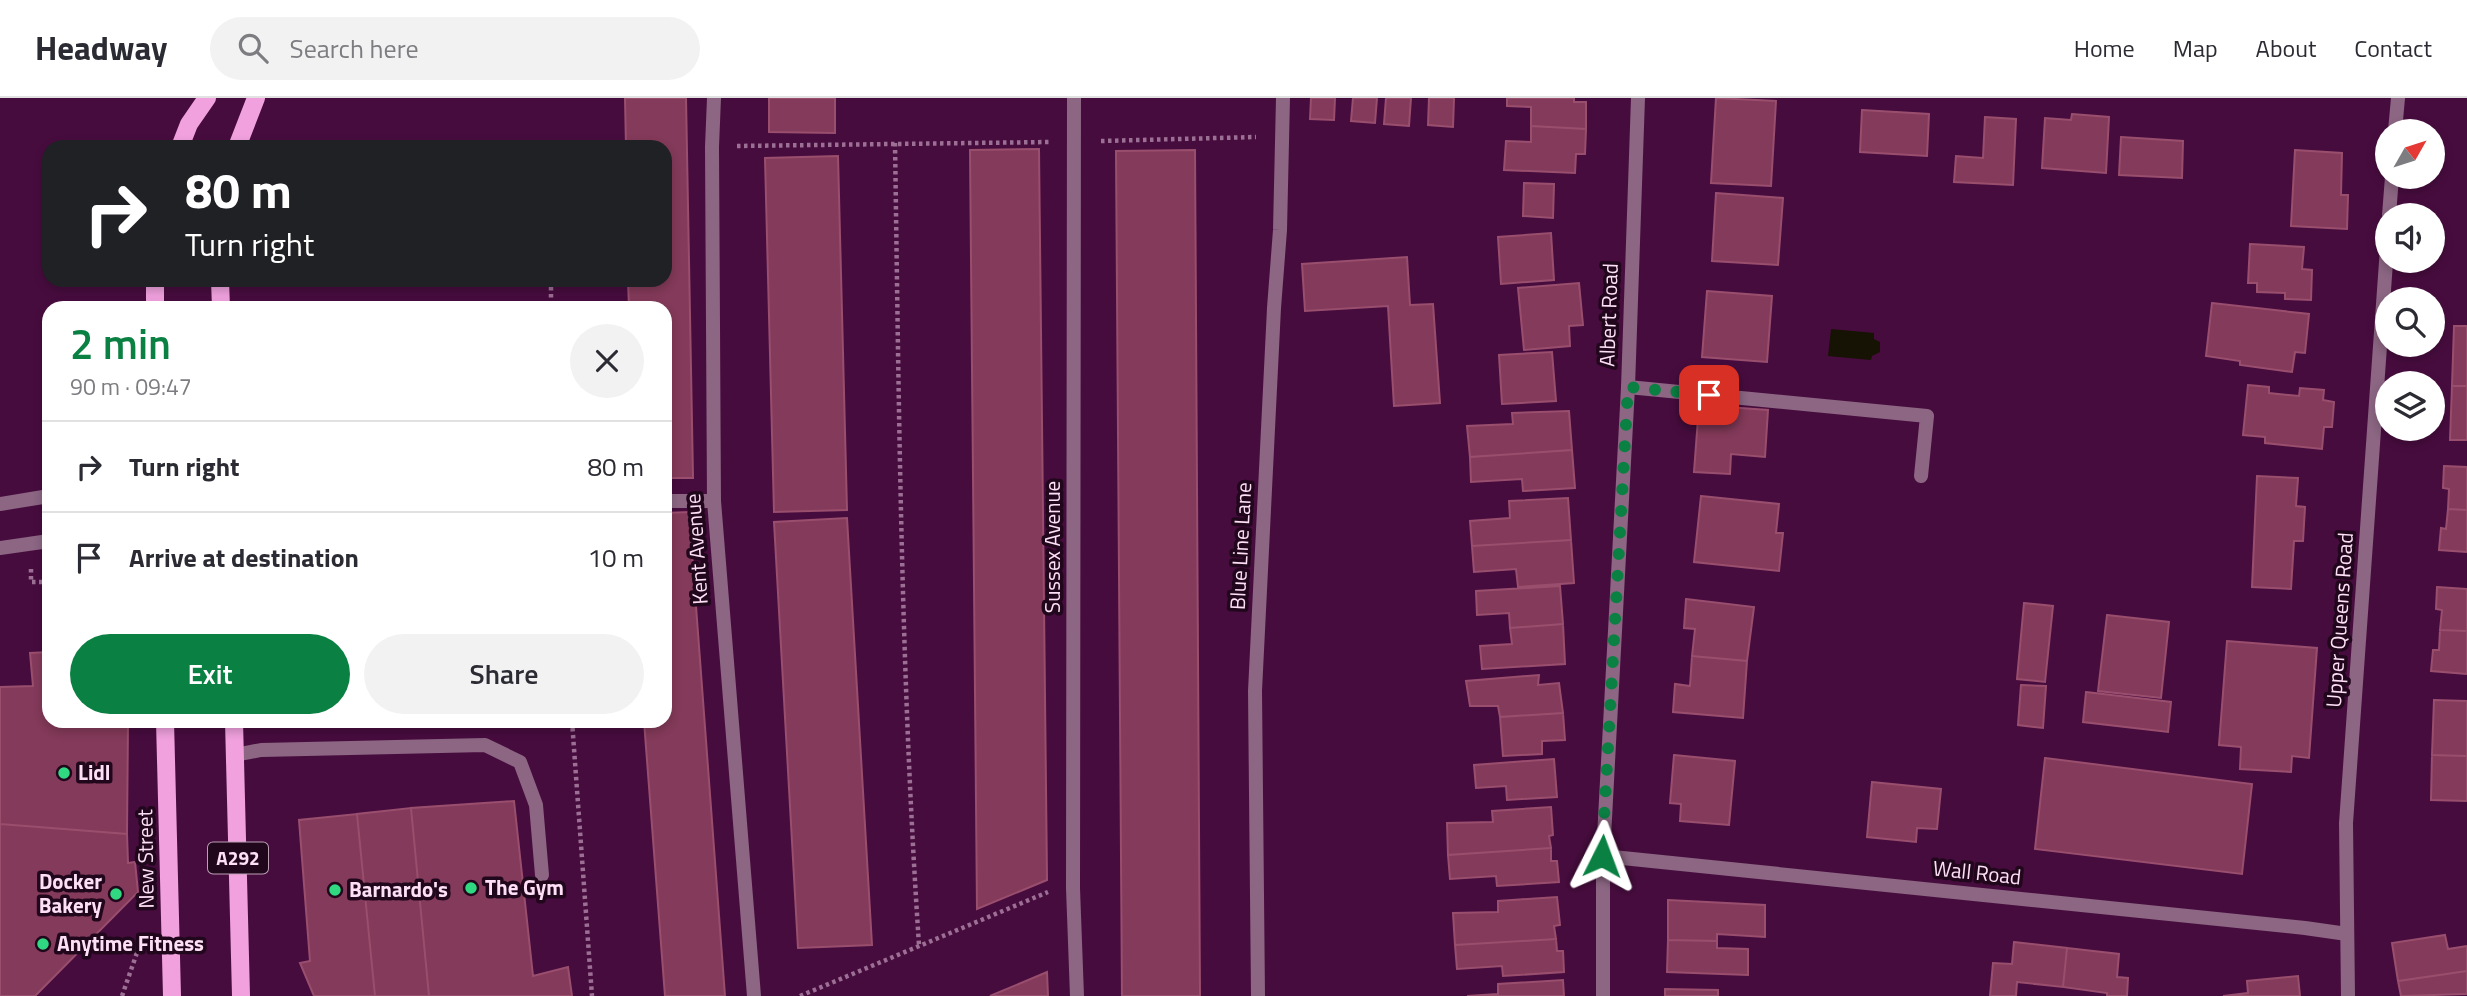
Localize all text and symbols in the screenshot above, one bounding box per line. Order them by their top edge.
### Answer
search box [210,17,700,80]
text: Headway [35,23,168,73]
icon: search [234,29,272,67]
text: Search here [290,29,419,68]
text: Home [2074,30,2135,66]
text: Map [2173,30,2218,66]
text: About [2256,30,2316,66]
text: Contact [2354,30,2432,66]
north arrow [2375,119,2445,189]
map controls [2375,119,2445,441]
text: 80 m [185,152,292,227]
icon: right [70,168,161,259]
button: sound [2375,203,2445,273]
text: Turn right [185,220,314,268]
street label: Albert Road [1590,263,1626,367]
button: search [2375,287,2445,357]
text: 2 min [70,311,171,375]
button: close [570,324,644,398]
pin [1679,365,1739,425]
text: 90 m · 09:47 [70,369,192,404]
button: layers [2375,371,2445,441]
icon: arrive [1690,376,1728,414]
text: Turn right [129,447,240,486]
text: 80 m [587,447,644,486]
icon: right [70,448,108,486]
street label: Sussex Avenue [1036,481,1068,613]
street label: Blue Line Lane [1221,481,1259,611]
street label: Kent Avenue [676,493,716,606]
street label: Upper Queens Road [2317,531,2361,709]
text: Arrive at destination [129,538,359,577]
text: 10 m [587,538,644,577]
icon: arrive [70,539,108,577]
button: Exit [70,634,350,714]
button: Share [364,634,644,714]
place label: Lidl [78,756,111,788]
marker: Lidl [56,765,72,781]
street label: New Street [128,808,162,909]
position arrow [1565,819,1639,893]
road number: A292 [208,842,268,874]
street label: Wall Road [1931,851,2023,893]
place label: Docker Bakery [39,865,102,921]
place label: The Gym [485,871,564,903]
place label: Barnardo's [349,873,448,905]
marker: The Gym [463,880,479,896]
marker: Barnardo's [327,882,343,898]
marker: Docker Bakery [108,886,124,902]
place label: Anytime Fitness [57,927,204,959]
marker: Anytime Fitness [35,936,51,952]

